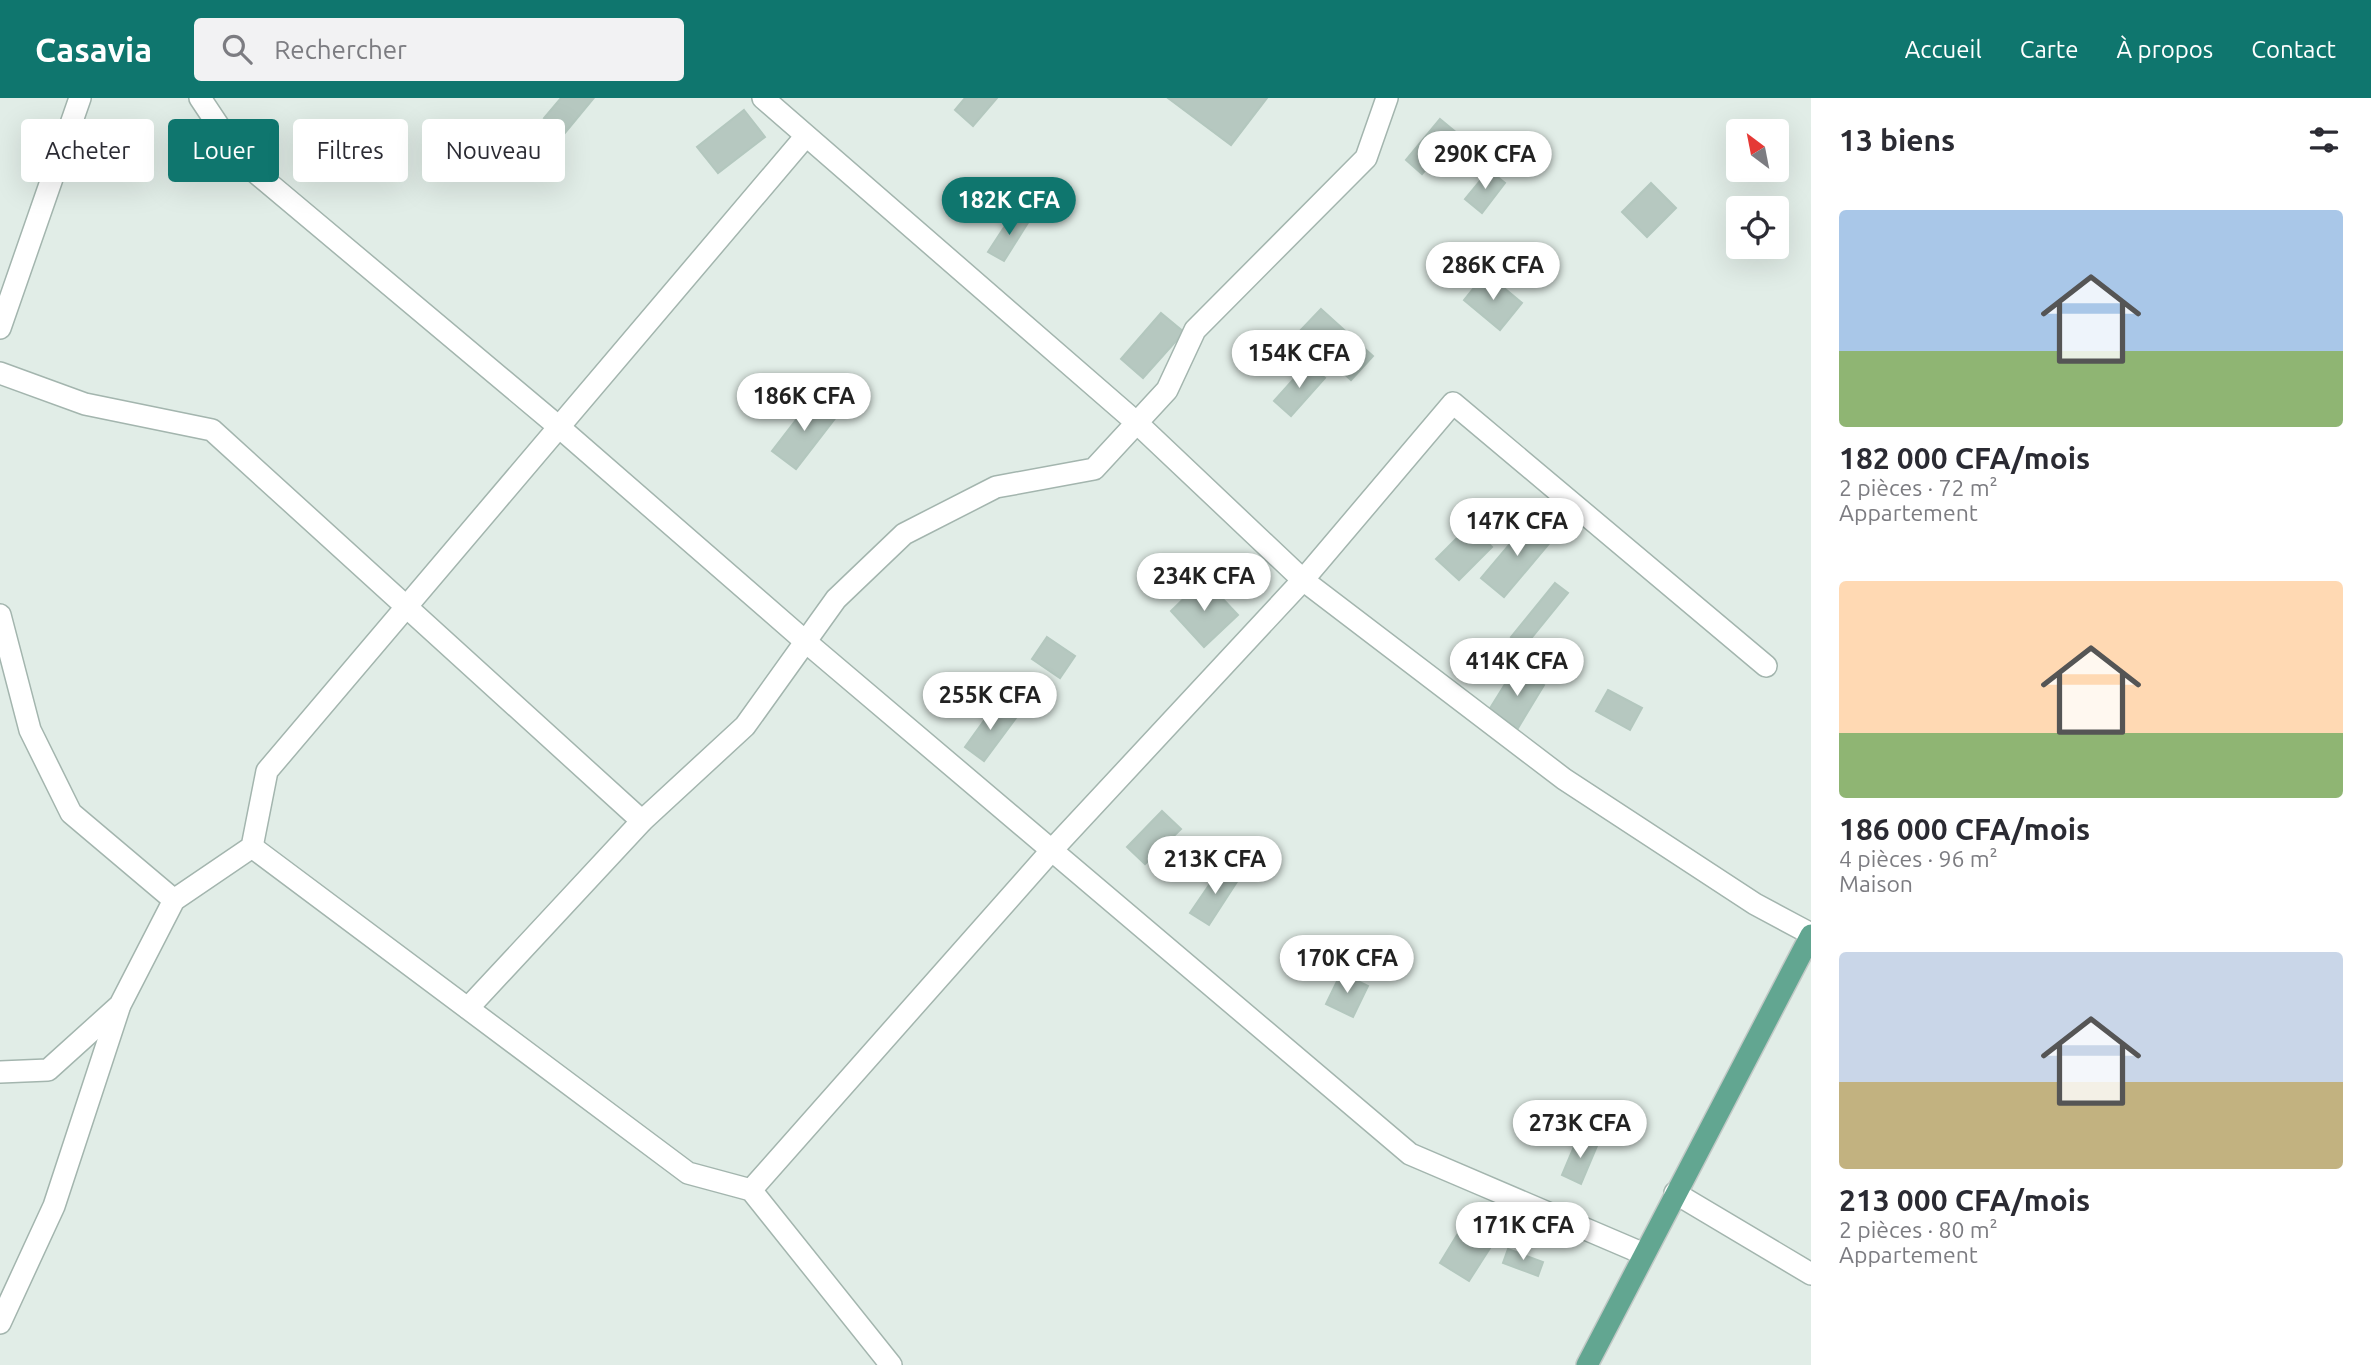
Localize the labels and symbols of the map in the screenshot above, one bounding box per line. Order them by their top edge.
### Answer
north arrow [1726,119,1788,182]
pin: 290K CFA [1413,132,1557,191]
pin: 182K CFA [937,178,1081,237]
pin: 286K CFA [1421,242,1565,302]
pin: 154K CFA [1227,330,1371,390]
pin: 186K CFA [732,374,876,433]
pin: 147K CFA [1445,498,1589,558]
pin: 234K CFA [1132,554,1276,613]
pin: 414K CFA [1445,638,1589,698]
pin: 255K CFA [918,672,1062,732]
pin: 213K CFA [1143,836,1287,896]
pin: 170K CFA [1275,936,1419,995]
pin: 273K CFA [1508,1100,1652,1160]
pin: 171K CFA [1451,1202,1595,1262]

